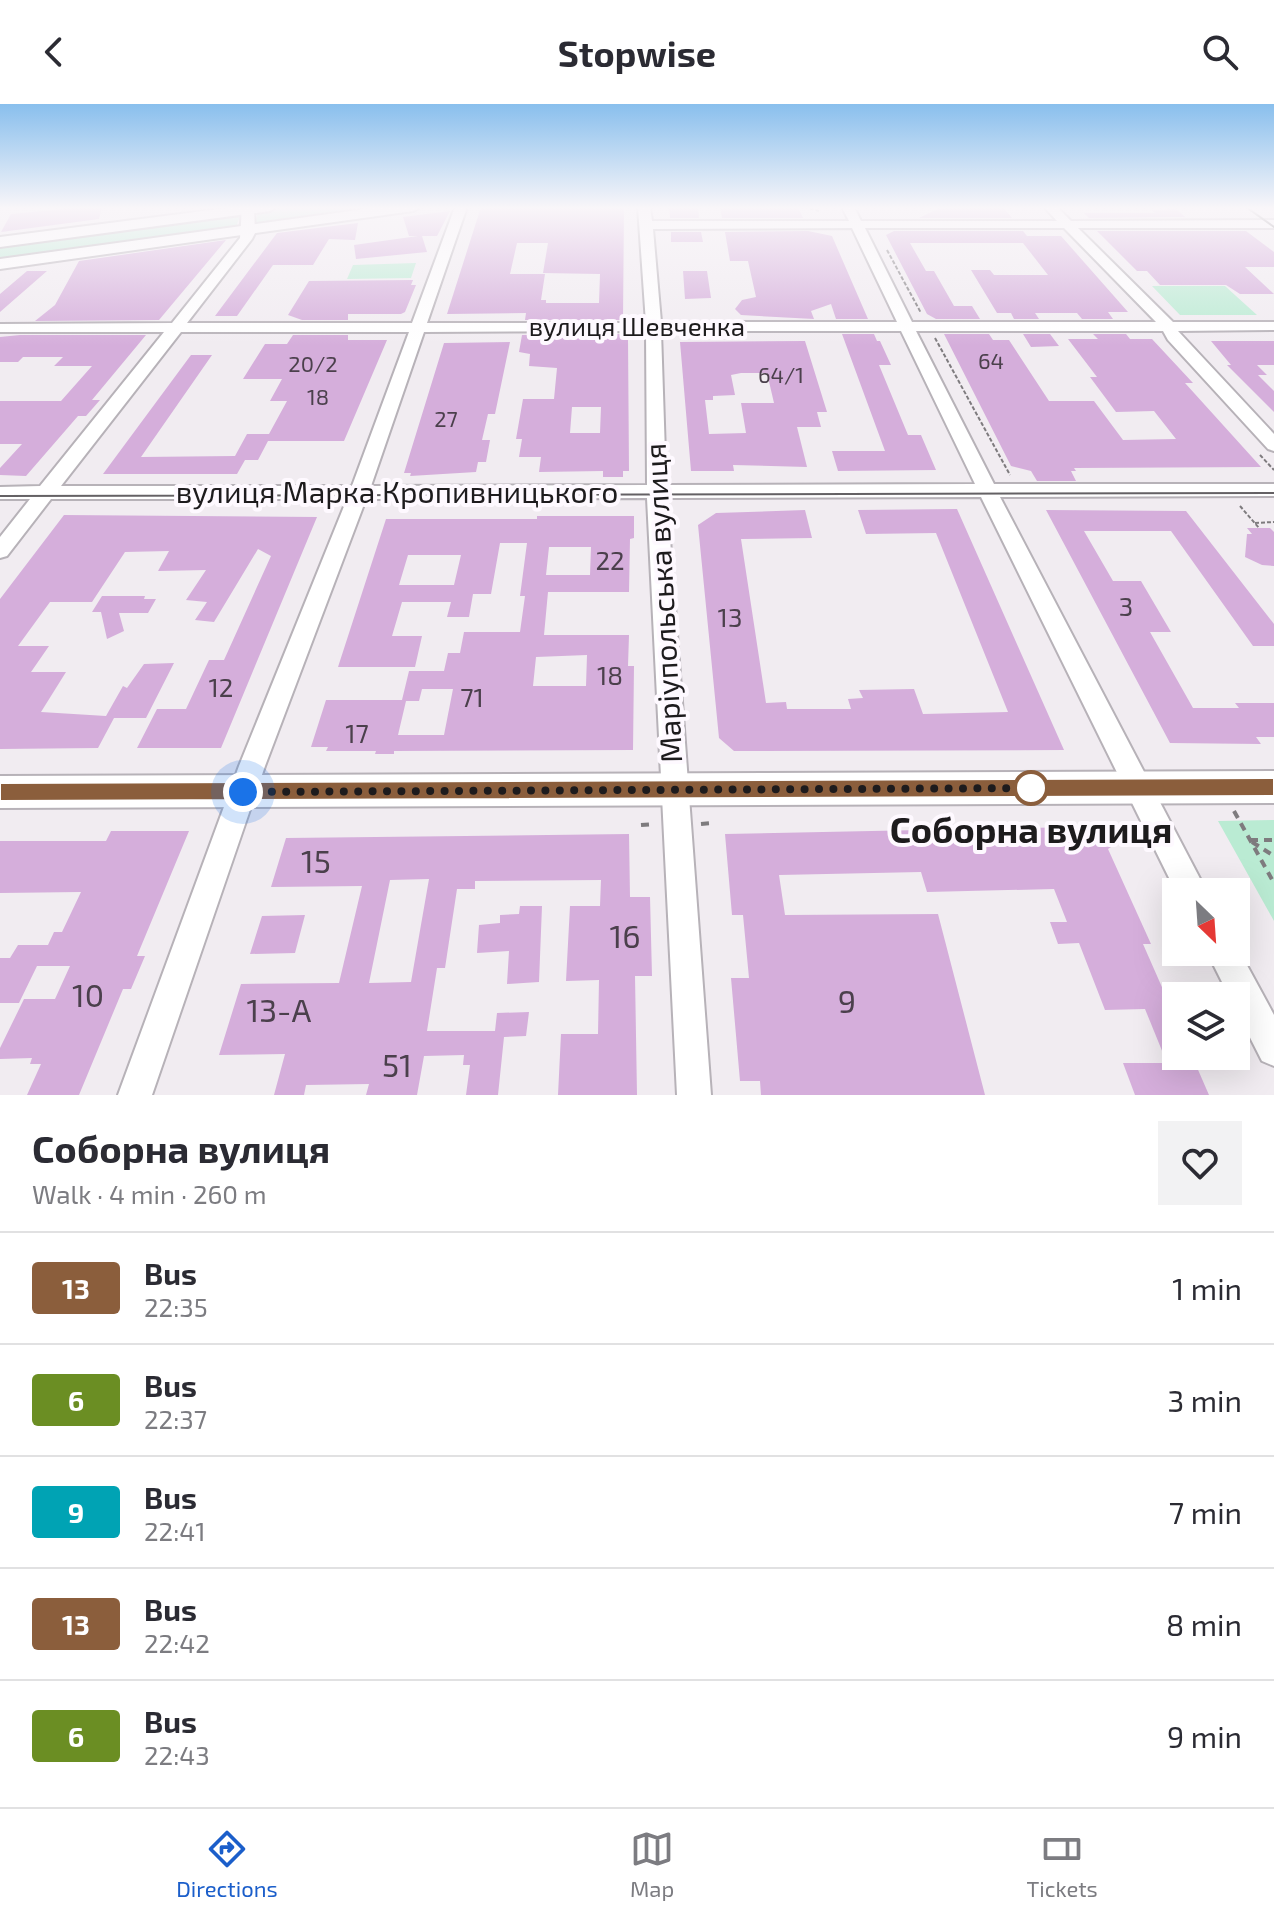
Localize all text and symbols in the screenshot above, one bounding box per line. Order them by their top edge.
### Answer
icon: back [32,30,76,74]
icon: search [1198,30,1242,74]
text: Stopwise [558,31,716,74]
street label: вулиця Шевченка [529,310,745,342]
house number: 64 [978,347,1004,373]
house number: 20/2 [288,350,338,376]
house number: 64/1 [758,361,804,387]
house number: 18 [307,383,329,409]
house number: 27 [434,405,458,431]
street label: Маріупольська вулиця [636,442,689,764]
street label: вулиця Марка Кропивницького [176,473,618,510]
house number: 22 [595,544,625,575]
house number: 3 [1119,590,1133,621]
house number: 13 [718,601,742,632]
house number: 18 [597,659,623,690]
house number: 12 [209,671,233,702]
house number: 71 [460,681,484,712]
house number: 17 [345,717,369,748]
marker: Соборна вулиця [1014,771,1048,805]
your location [223,772,263,812]
place label: Соборна вулиця [890,807,1172,851]
house number: 15 [301,841,331,879]
north arrow [1162,878,1250,966]
map controls [1162,878,1250,1070]
house number: 16 [609,916,641,954]
house number: 10 [72,975,104,1013]
house number: 9 [838,981,856,1019]
button: layers [1162,982,1250,1070]
house number: 13-А [247,990,311,1028]
house number: 51 [382,1045,412,1083]
button: heart [1158,1121,1242,1205]
text: Соборна вулиця [32,1125,330,1171]
text: Walk · 4 min · 260 m [32,1178,267,1209]
text: Bus [144,1255,197,1291]
text: 1 min [1172,1270,1242,1306]
text: 13 [62,1271,90,1305]
text: 22:35 [144,1291,208,1322]
text: Bus [144,1367,197,1403]
text: 3 min [1167,1382,1242,1418]
text: 6 [68,1383,84,1417]
text: 22:37 [144,1403,207,1434]
text: Bus [144,1479,197,1515]
text: 7 min [1169,1494,1242,1530]
text: 9 [68,1495,84,1529]
text: 22:41 [144,1515,206,1546]
text: Bus [144,1591,197,1627]
text: 8 min [1166,1606,1242,1642]
text: 13 [62,1607,90,1641]
text: 22:42 [144,1627,210,1658]
text: Bus [144,1703,197,1739]
text: 9 min [1167,1718,1242,1754]
text: 6 [68,1719,84,1753]
text: 22:43 [144,1739,210,1770]
tab: Directions [176,1827,278,1901]
tab: Map [630,1827,674,1901]
tab: Tickets [1027,1827,1098,1901]

